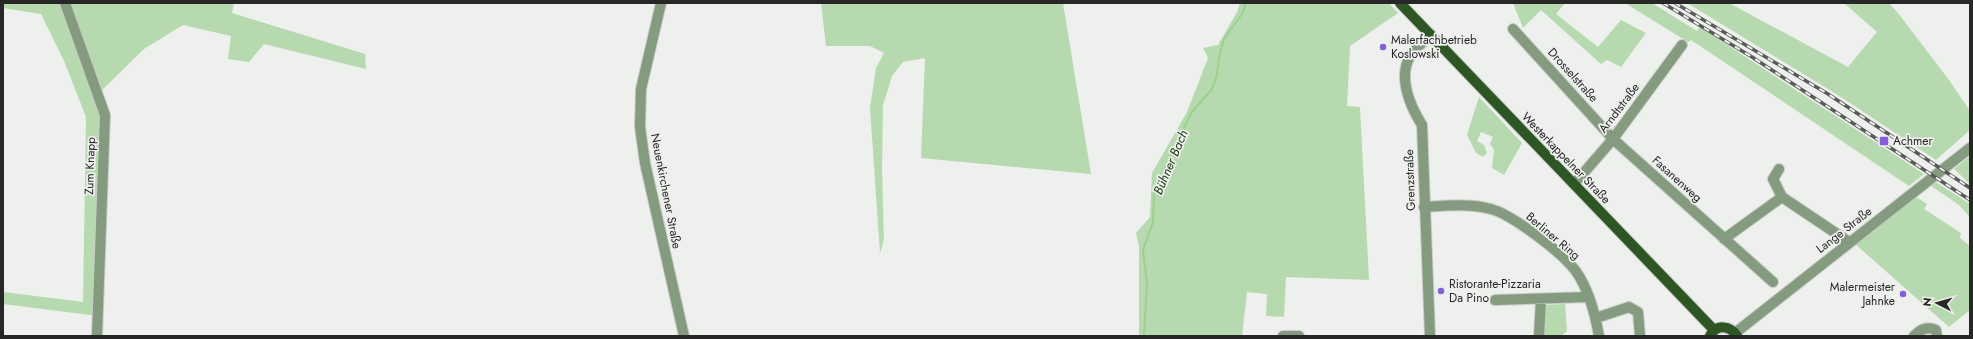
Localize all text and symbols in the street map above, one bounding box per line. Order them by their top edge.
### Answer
place label: Malerfachbetrieb Koslowski [1391,31,1477,63]
marker: Malerfachbetrieb Koslowski [1378,42,1388,52]
street label: Drosselstraße [1544,44,1602,106]
street label: Arndtstraße [1594,79,1644,137]
street label: Westerkappelner Straße [1517,108,1615,208]
water label: Bühner Bach [1148,127,1193,197]
street label: Neuenkirchener Straße [646,132,686,250]
place label: Achmer [1893,132,1933,150]
marker: Achmer [1878,135,1890,147]
street label: Zum Knapp [80,137,100,195]
street label: Grenzstraße [1400,149,1420,211]
street label: Fasanenweg [1648,152,1706,206]
street label: Lange Straße [1812,202,1876,258]
street label: Berliner Ring [1522,208,1584,264]
place label: Ristorante-Pizzaria Da Pino [1449,275,1541,307]
place label: Malermeister Jahnke [1830,278,1896,310]
north arrow [1917,283,1957,323]
marker: Ristorante-Pizzaria Da Pino [1436,286,1446,296]
marker: Malermeister Jahnke [1898,289,1908,299]
text: N [1919,297,1935,307]

